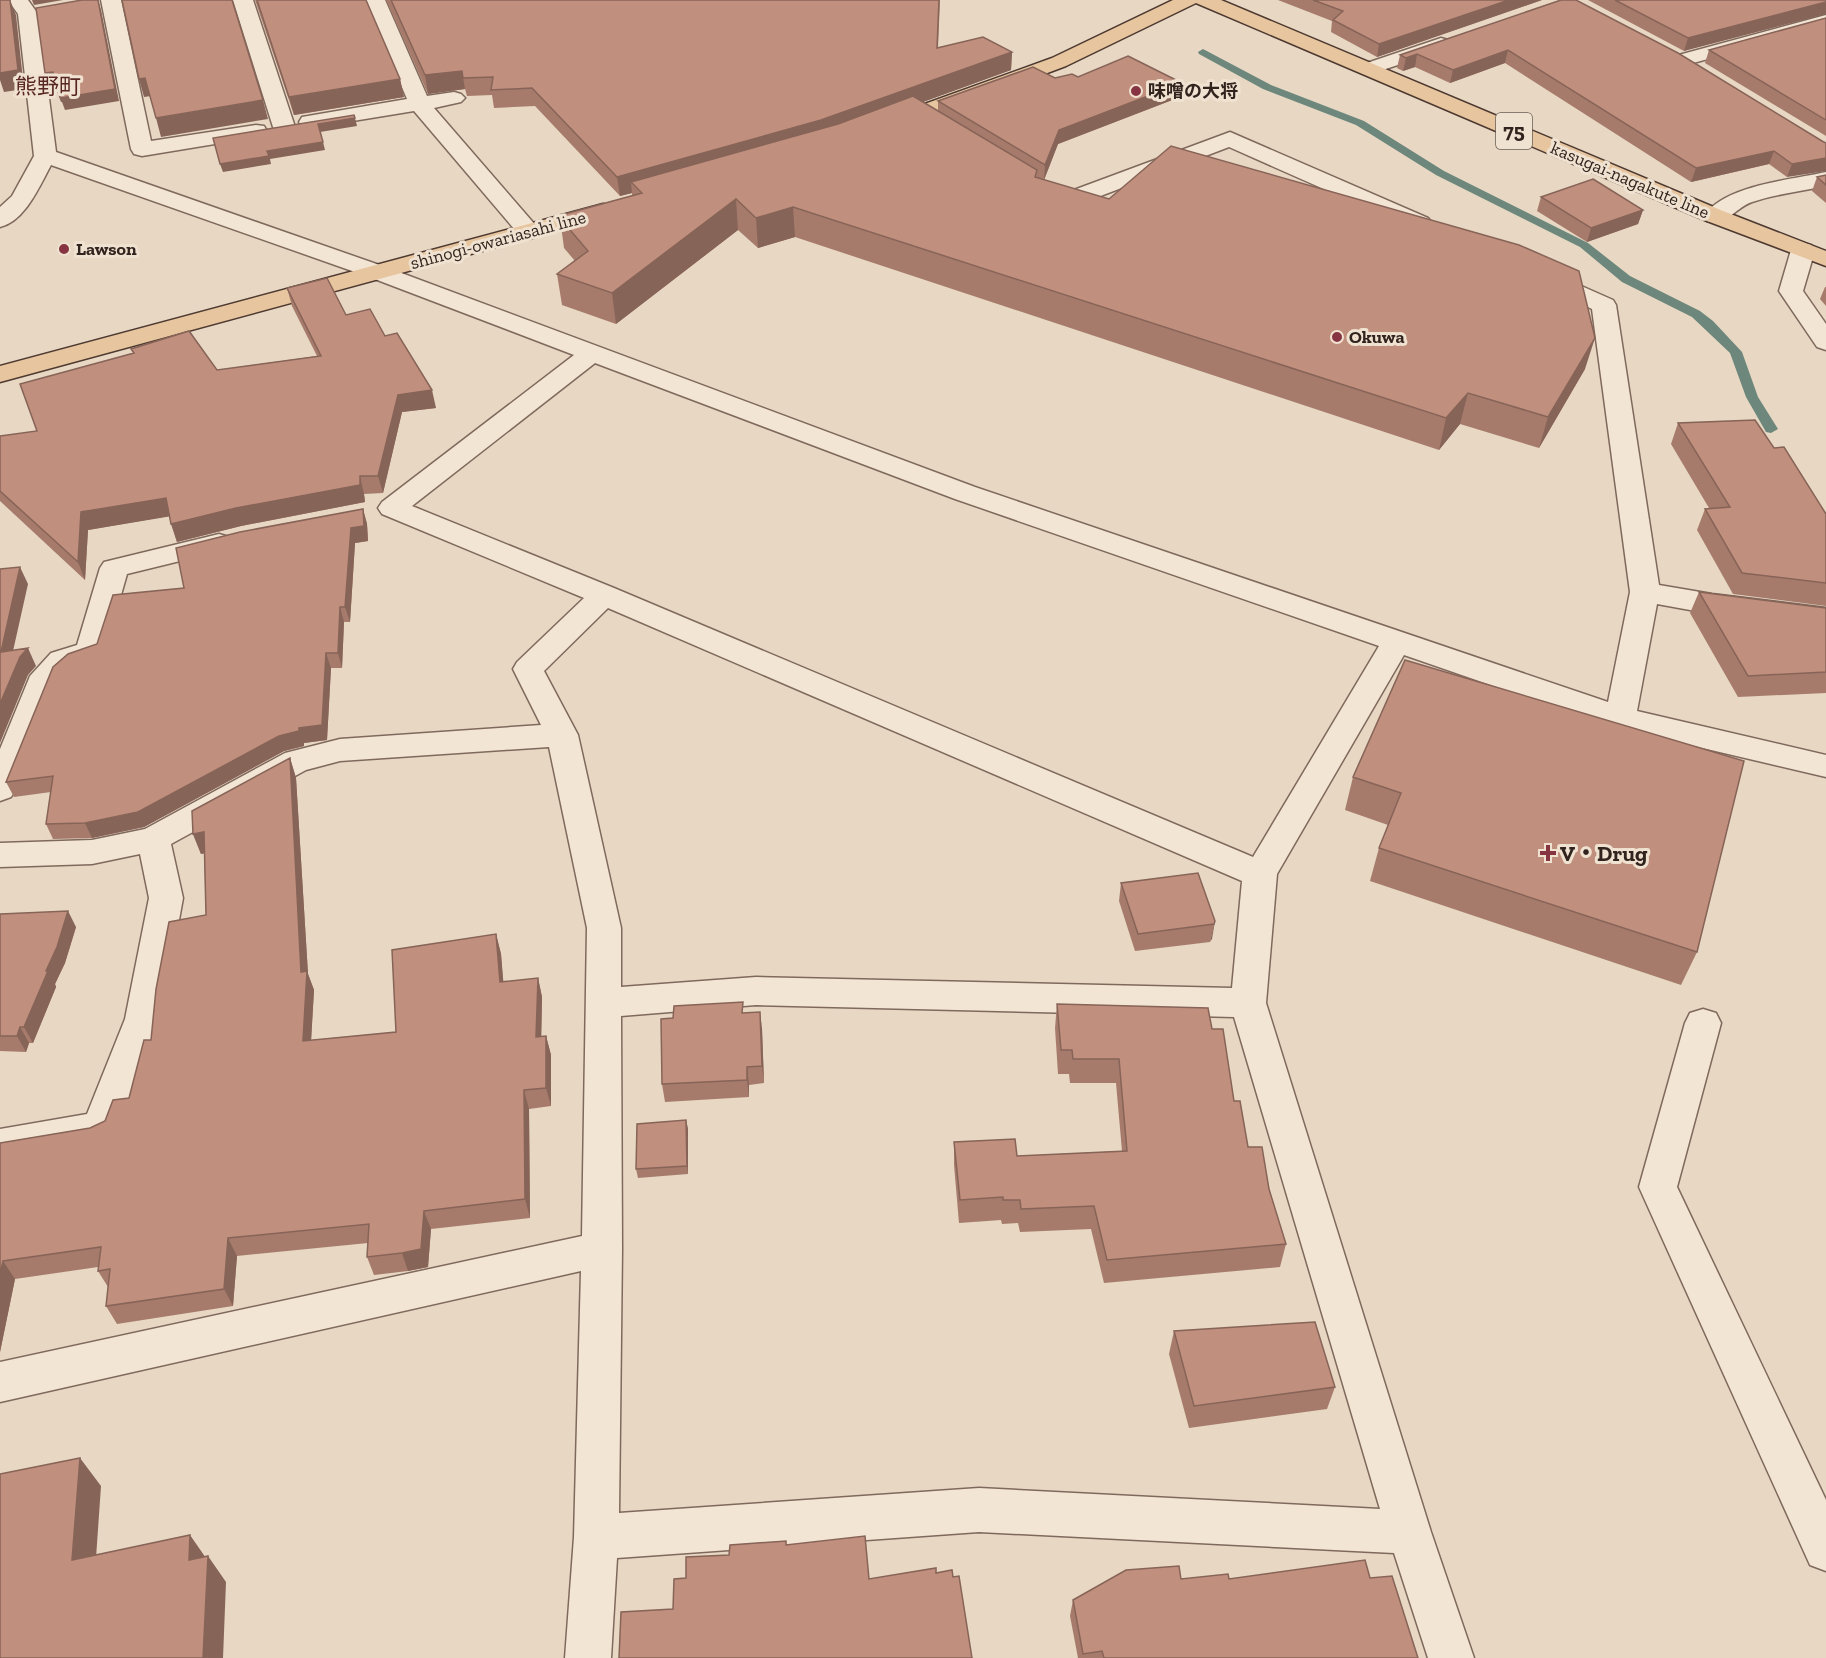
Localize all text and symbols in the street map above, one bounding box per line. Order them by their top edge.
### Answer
district label: 熊野町 [15,73,81,100]
place label: 味噌の大将 [1148,80,1238,102]
marker: 味噌の大将 [1129,84,1143,98]
road number: 75 [1496,113,1532,149]
street label: kasugai-nagakute line [1547,137,1713,223]
street label: shinogi-owariasahi line [408,206,588,274]
place label: Lawson [76,238,137,260]
marker: Lawson [57,242,71,256]
place label: Okuwa [1349,326,1405,348]
marker: Okuwa [1330,330,1344,344]
place label: V・Drug [1560,840,1648,867]
marker: V・Drug [1541,846,1555,860]

